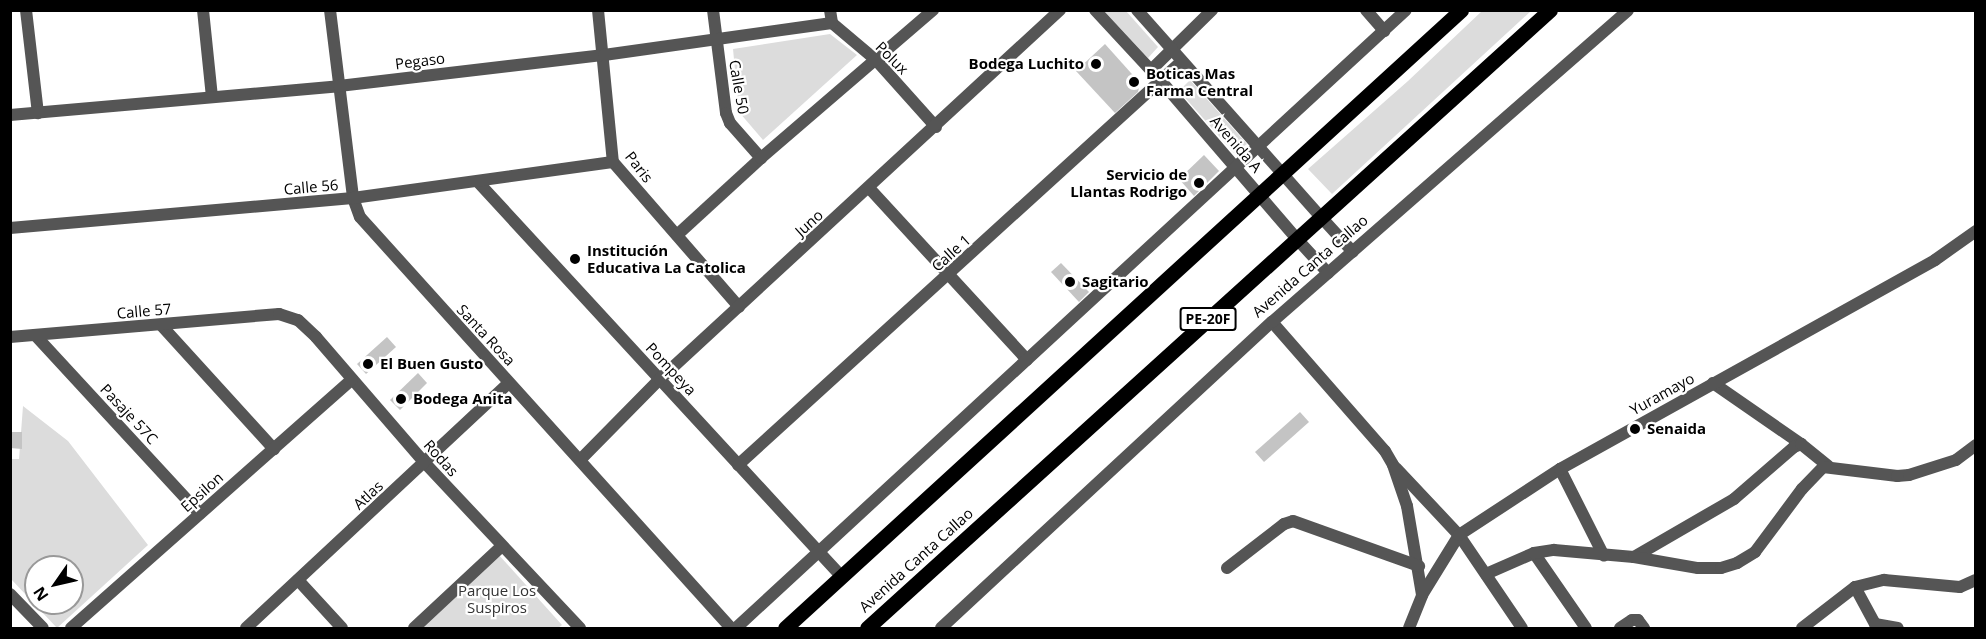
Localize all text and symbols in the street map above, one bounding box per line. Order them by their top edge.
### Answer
street label: Polux [872,38,912,78]
street label: Pegaso [394,49,446,73]
place label: Bodega Luchito [969,55,1084,73]
marker: Bodega Luchito [1089,57,1103,71]
street label: Calle 50 [725,58,753,116]
place label: Boticas Mas Farma Central [1146,64,1253,99]
marker: Boticas Mas Farma Central [1127,75,1141,89]
street label: Avenida A [1206,112,1266,176]
street label: Paris [621,148,657,186]
place label: Servicio de Llantas Rodrigo [1070,165,1187,200]
street label: Calle 56 [283,176,339,198]
marker: Servicio de Llantas Rodrigo [1192,176,1206,190]
street label: Juno [791,206,827,240]
street label: Avenida Canta Callao [1249,211,1371,321]
street label: Calle 1 [928,231,974,275]
place label: Institución Educativa La Catolica [587,241,746,276]
marker: Institución Educativa La Catolica [568,252,582,266]
place label: Sagitario [1082,273,1149,291]
marker: Sagitario [1063,275,1077,289]
street label: Calle 57 [116,300,172,322]
street label: Santa Rosa [453,301,519,369]
road number: PE-20F [1180,308,1236,330]
street label: Pompeya [642,339,700,399]
place label: El Buen Gusto [380,355,483,373]
marker: El Buen Gusto [361,357,375,371]
street label: Yuramayo [1627,369,1697,419]
street label: Pasaje 57C [97,380,161,448]
place label: Bodega Anita [413,390,513,408]
marker: Bodega Anita [394,392,408,406]
place label: Senaida [1647,420,1706,438]
marker: Senaida [1628,422,1642,436]
street label: Rodas [420,436,462,480]
street label: Epsilon [177,468,227,516]
street label: Atlas [349,477,387,513]
street label: Avenida Canta Callao [855,504,977,616]
north arrow [24,555,84,615]
park label: Parque Los Suspiros [458,581,536,616]
text: N [28,582,53,605]

